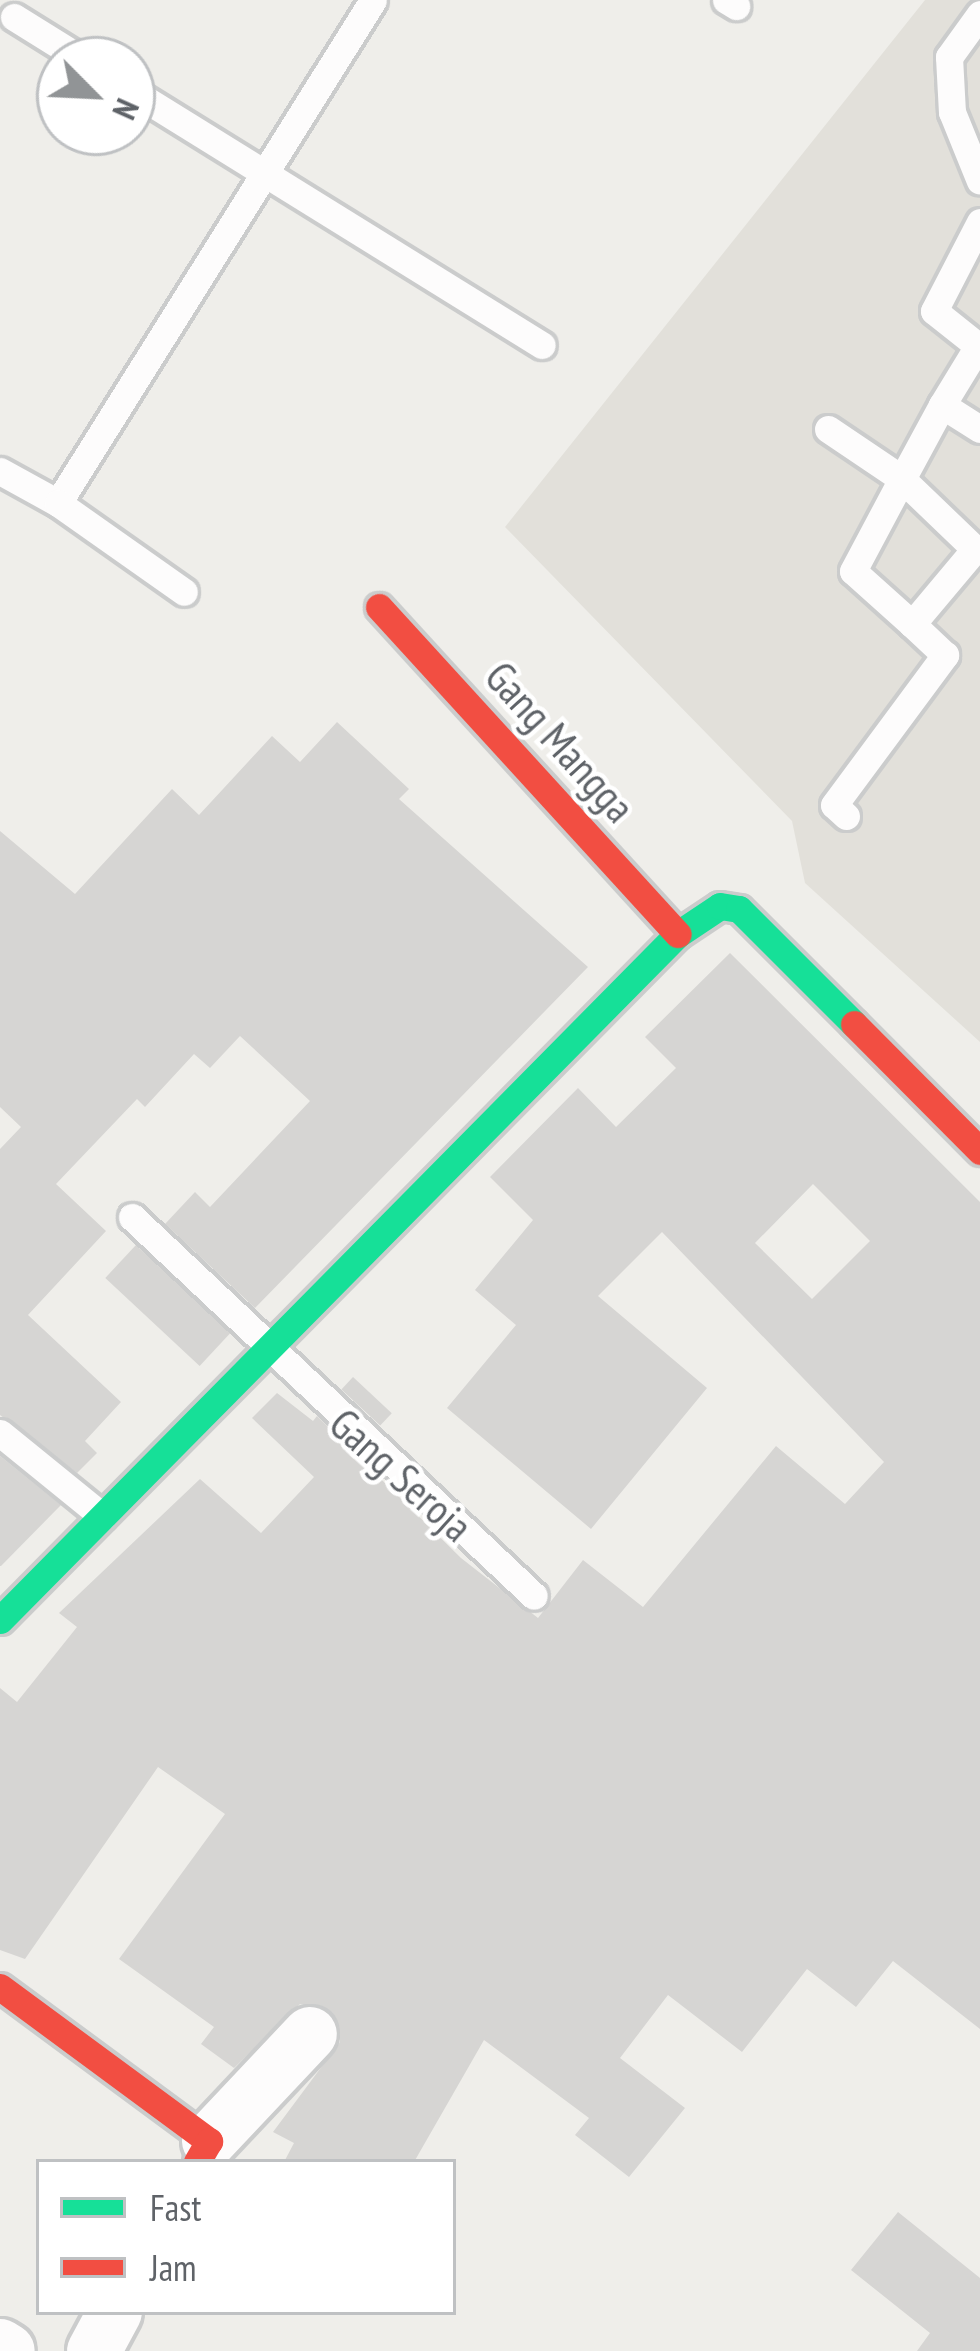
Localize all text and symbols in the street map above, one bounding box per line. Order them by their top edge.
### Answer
north arrow [36,36,156,156]
text: N [103,93,150,127]
street label: Gang Mangga [475,652,645,832]
street label: Gang Seroja [320,1398,482,1552]
legend [36,2159,456,2315]
text: Fast [150,2184,201,2231]
text: Jam [150,2244,197,2291]

